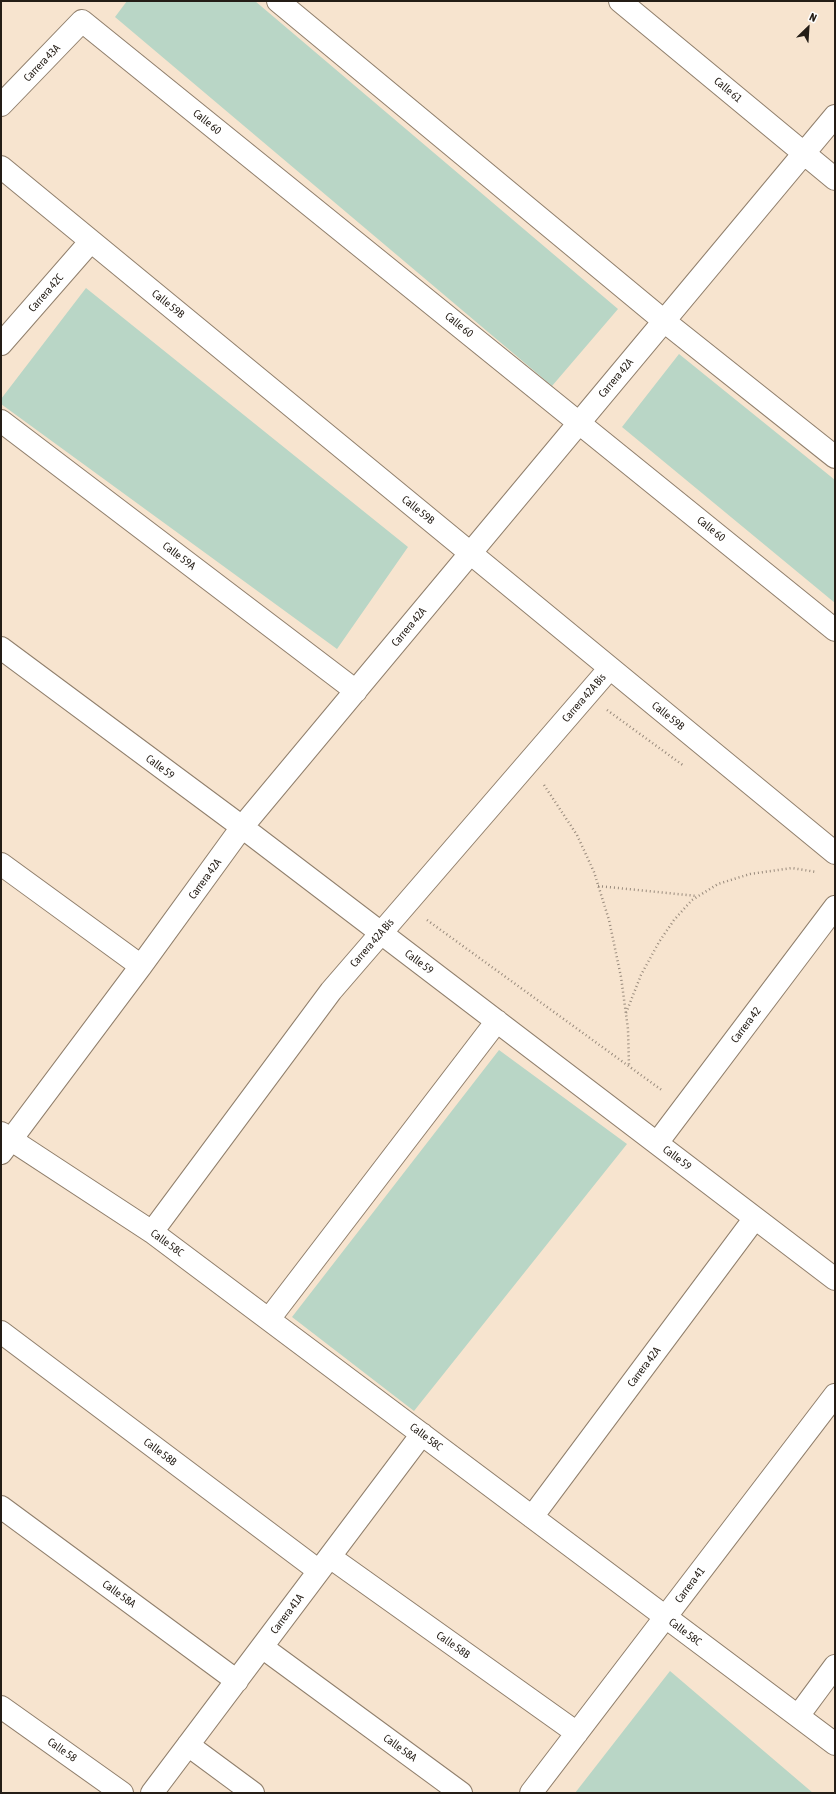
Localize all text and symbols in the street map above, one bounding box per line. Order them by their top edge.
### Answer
north arrow [788,8,828,48]
text: N [808,10,819,24]
street label: Carrera 43A [21,42,63,84]
street label: Calle 61 [711,74,745,106]
street label: Calle 60 [190,107,224,137]
street label: Carrera 42C [26,271,66,315]
street label: Calle 59B [149,287,187,321]
street label: Calle 60 [442,310,476,340]
street label: Carrera 42A [596,356,636,400]
street label: Calle 59B [399,493,437,527]
street label: Calle 60 [694,514,728,544]
street label: Calle 59A [160,539,198,573]
street label: Carrera 42A [389,605,429,649]
street label: Carrera 42A Bis [559,671,609,725]
street label: Calle 59B [649,699,687,733]
street label: Calle 59 [143,752,177,782]
street label: Carrera 42A [186,856,224,902]
street label: Carrera 42A Bis [347,916,397,970]
street label: Calle 59 [402,947,436,977]
street label: Carrera 42 [728,1004,764,1046]
street label: Calle 59 [660,1143,694,1173]
street label: Calle 58C [148,1227,186,1259]
street label: Carrera 42A [625,1344,663,1390]
street label: Calle 58C [407,1420,445,1454]
street label: Calle 58B [141,1435,179,1469]
street label: Carrera 41 [672,1564,708,1606]
street label: Calle 58A [100,1577,138,1611]
street label: Carrera 41A [268,1591,306,1637]
street label: Calle 58C [666,1615,704,1649]
street label: Calle 58B [434,1629,472,1661]
street label: Calle 58A [381,1731,419,1765]
street label: Calle 58 [45,1735,79,1765]

